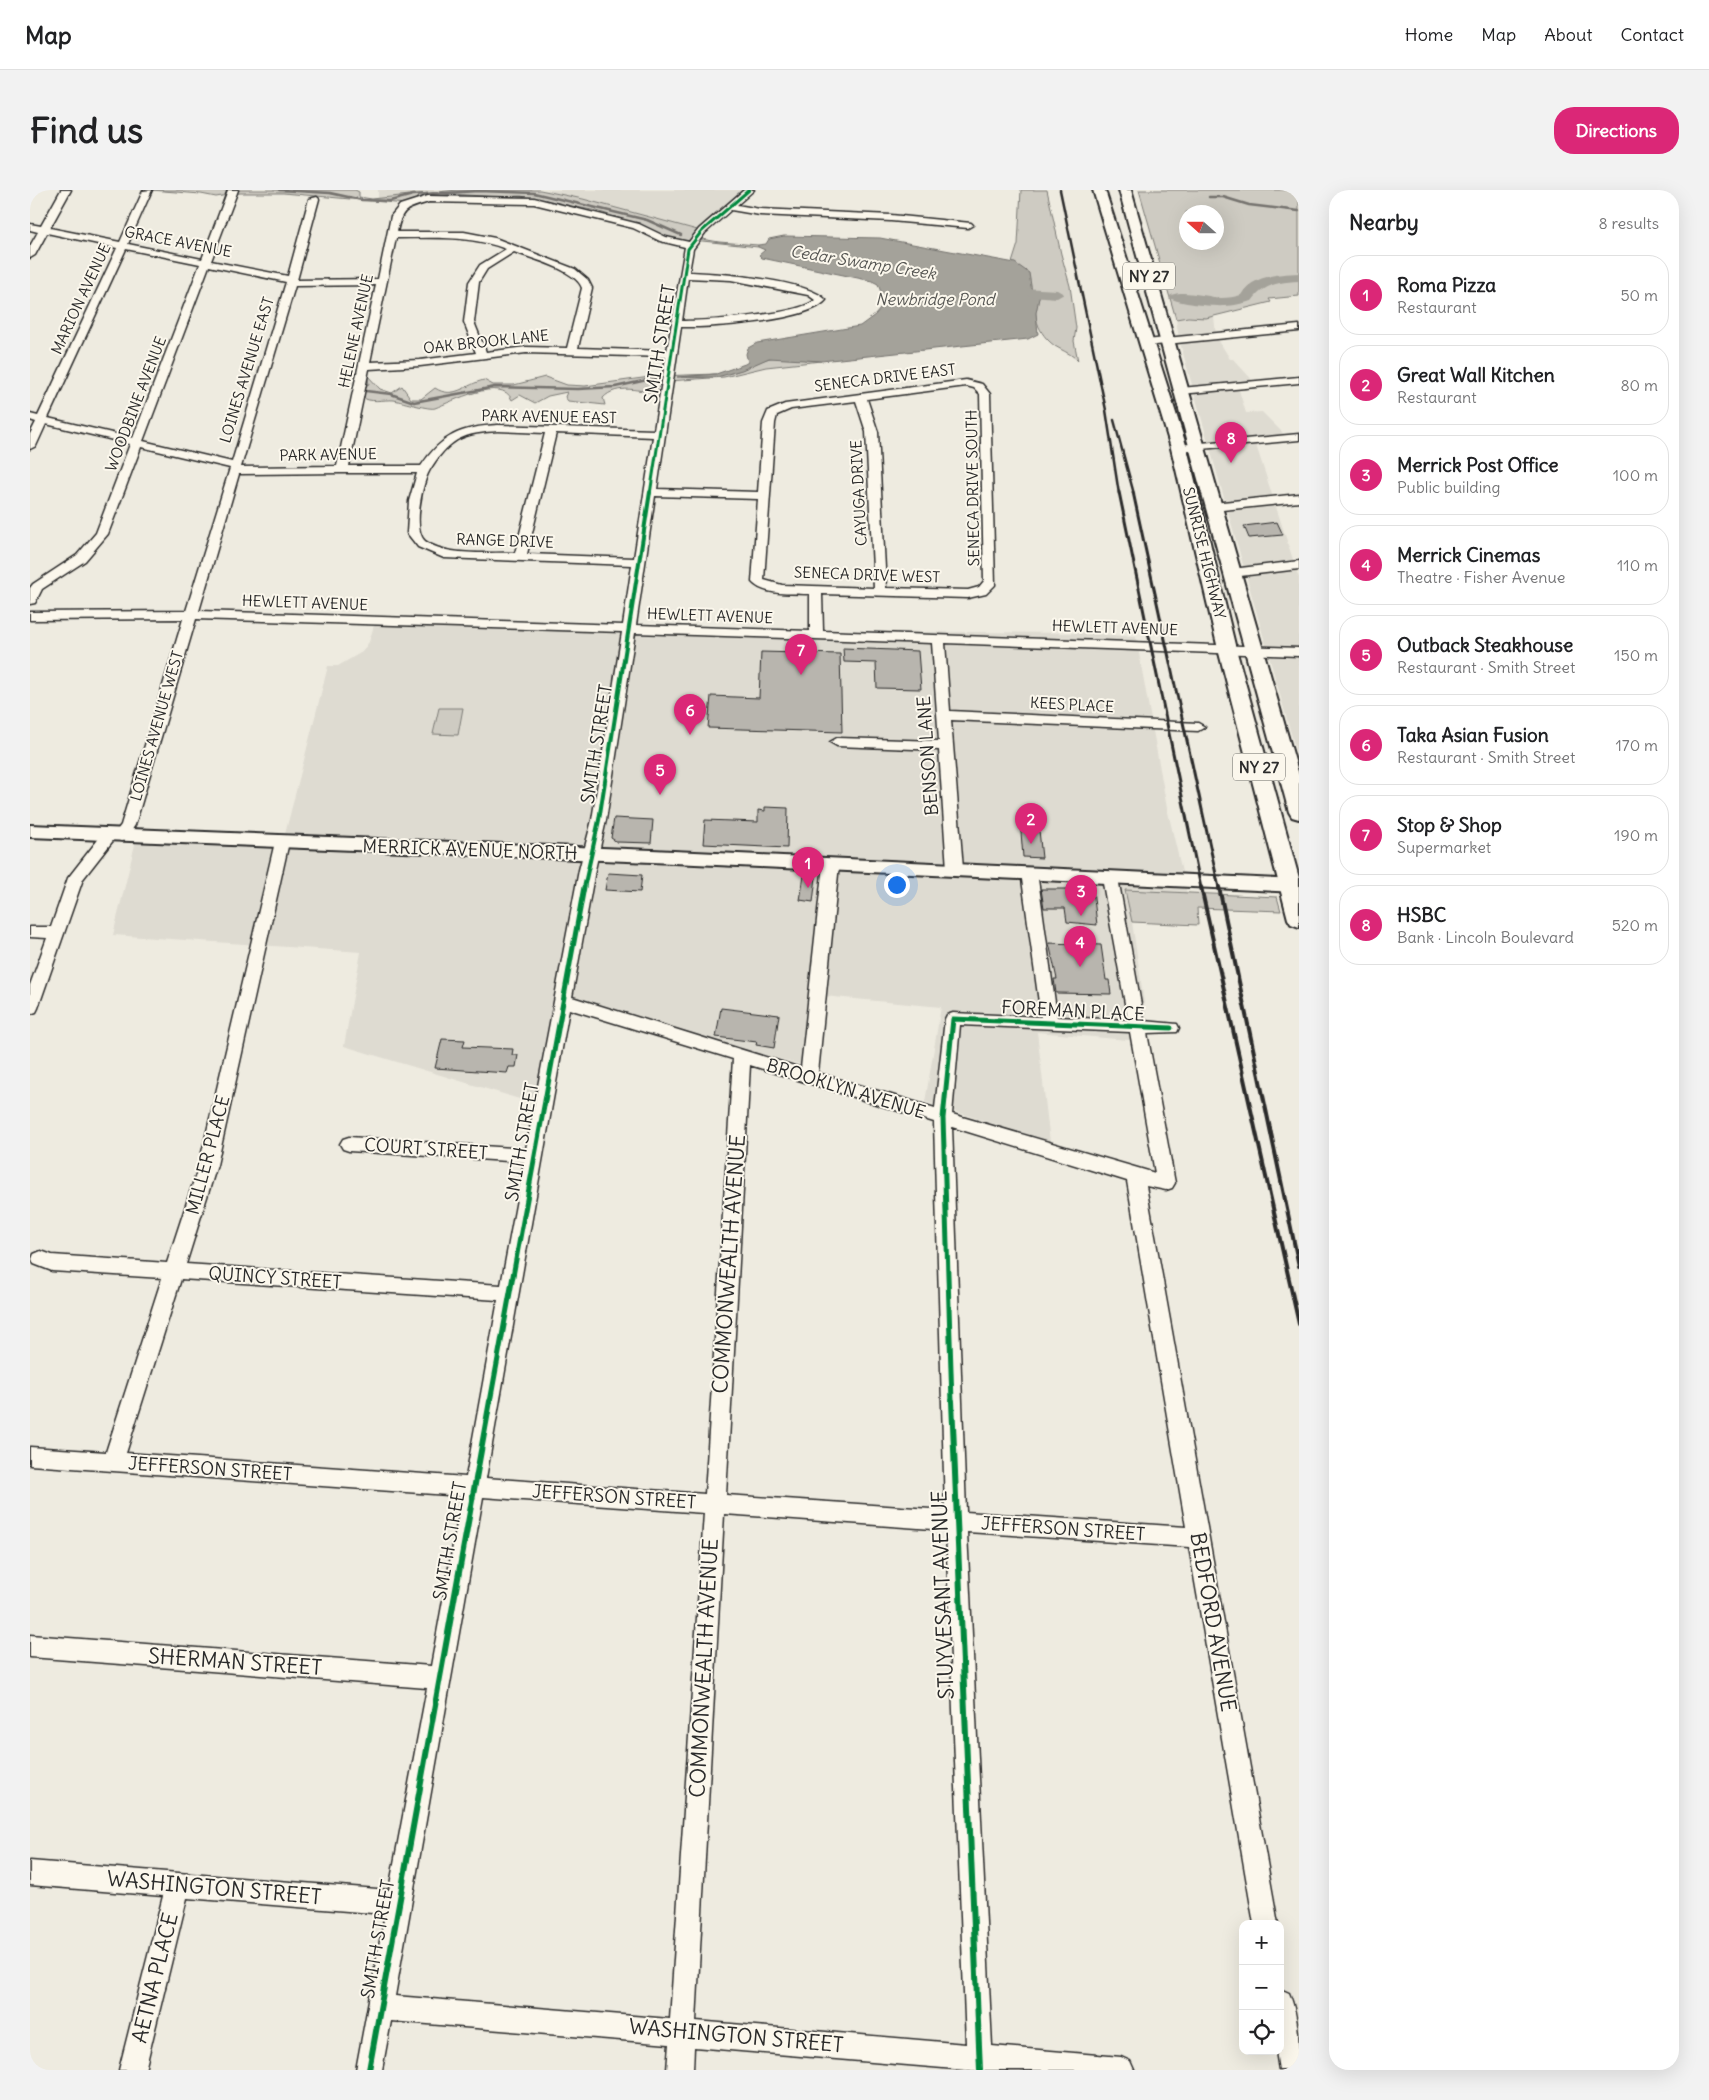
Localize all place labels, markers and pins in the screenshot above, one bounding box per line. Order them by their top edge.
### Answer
pin: 8 [1215,422,1247,463]
pin: 7 [785,634,817,675]
pin: 6 [674,694,706,735]
pin: 5 [644,754,676,795]
pin: 2 [1015,803,1047,844]
pin: 1 [792,847,824,888]
pin: 3 [1065,875,1097,916]
pin: 4 [1064,926,1096,967]

